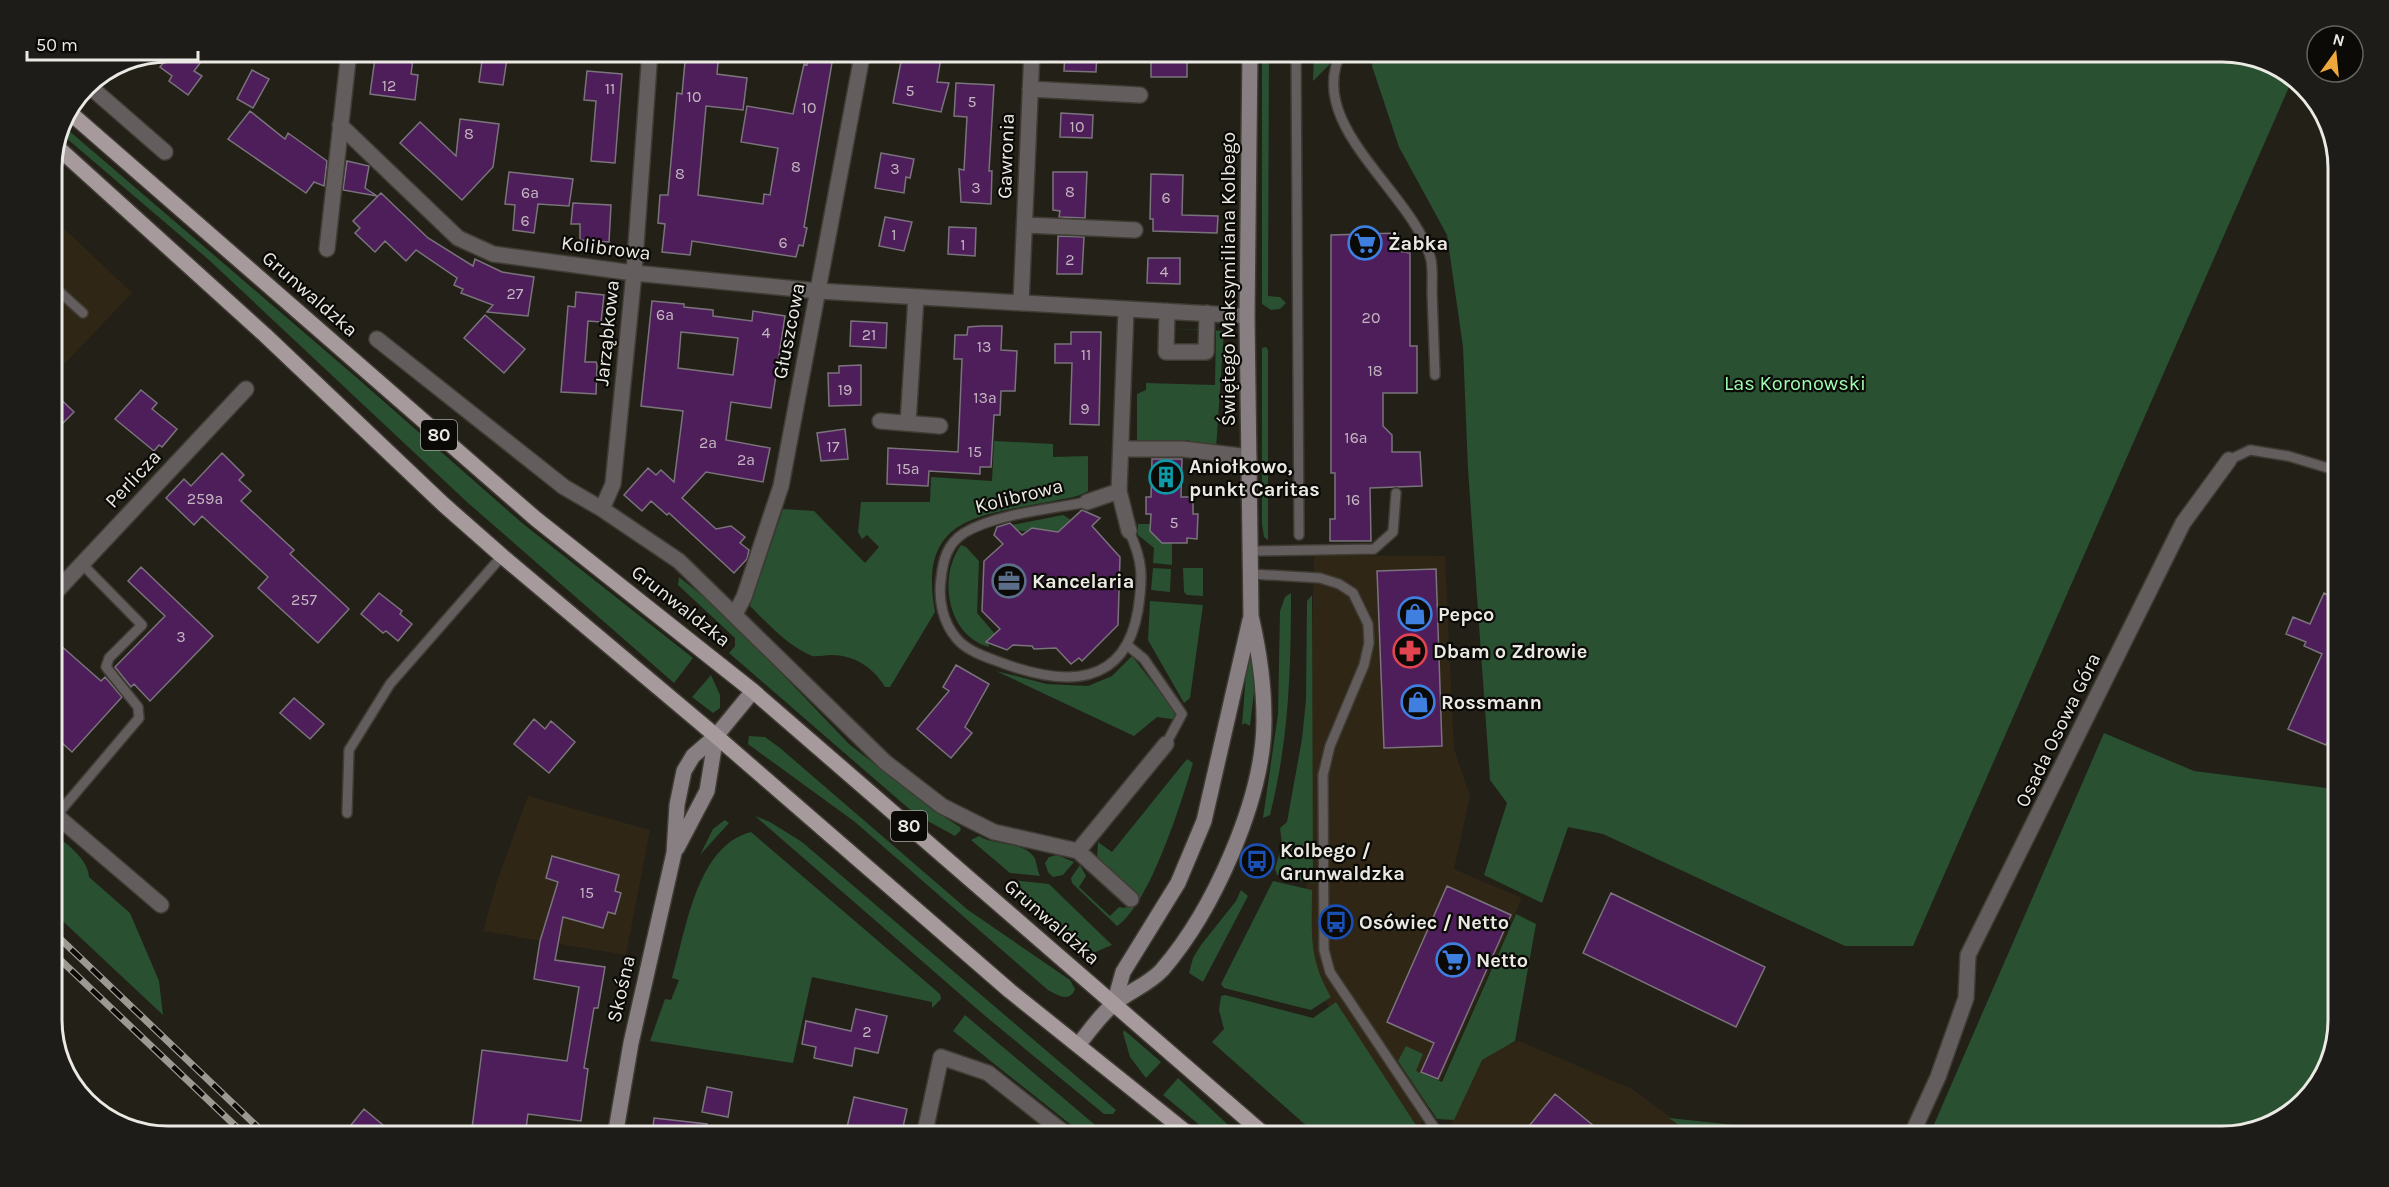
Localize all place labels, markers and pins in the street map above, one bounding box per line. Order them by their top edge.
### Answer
supermarket icon: Żabka [1347,225,1383,261]
place label: Żabka [1388,232,1448,255]
place label: Aniołkowo, punkt Caritas [1189,455,1320,501]
building icon: Aniołkowo, punkt Caritas [1148,459,1184,495]
office icon: Kancelaria [991,563,1027,599]
place label: Kancelaria [1032,570,1134,593]
shop icon: Pepco [1397,596,1433,632]
place label: Pepco [1438,603,1494,626]
pharmacy icon: Dbam o Zdrowie [1392,633,1428,669]
place label: Dbam o Zdrowie [1433,640,1587,663]
shop icon: Rossmann [1400,684,1436,720]
place label: Rossmann [1441,691,1542,714]
place label: Kolbego / Grunwaldzka [1280,839,1405,885]
bus stop icon: Kolbego / Grunwaldzka [1239,843,1275,879]
bus stop icon: Osówiec / Netto [1318,904,1354,940]
place label: Osówiec / Netto [1359,911,1509,934]
supermarket icon: Netto [1435,942,1471,978]
place label: Netto [1476,949,1528,972]

